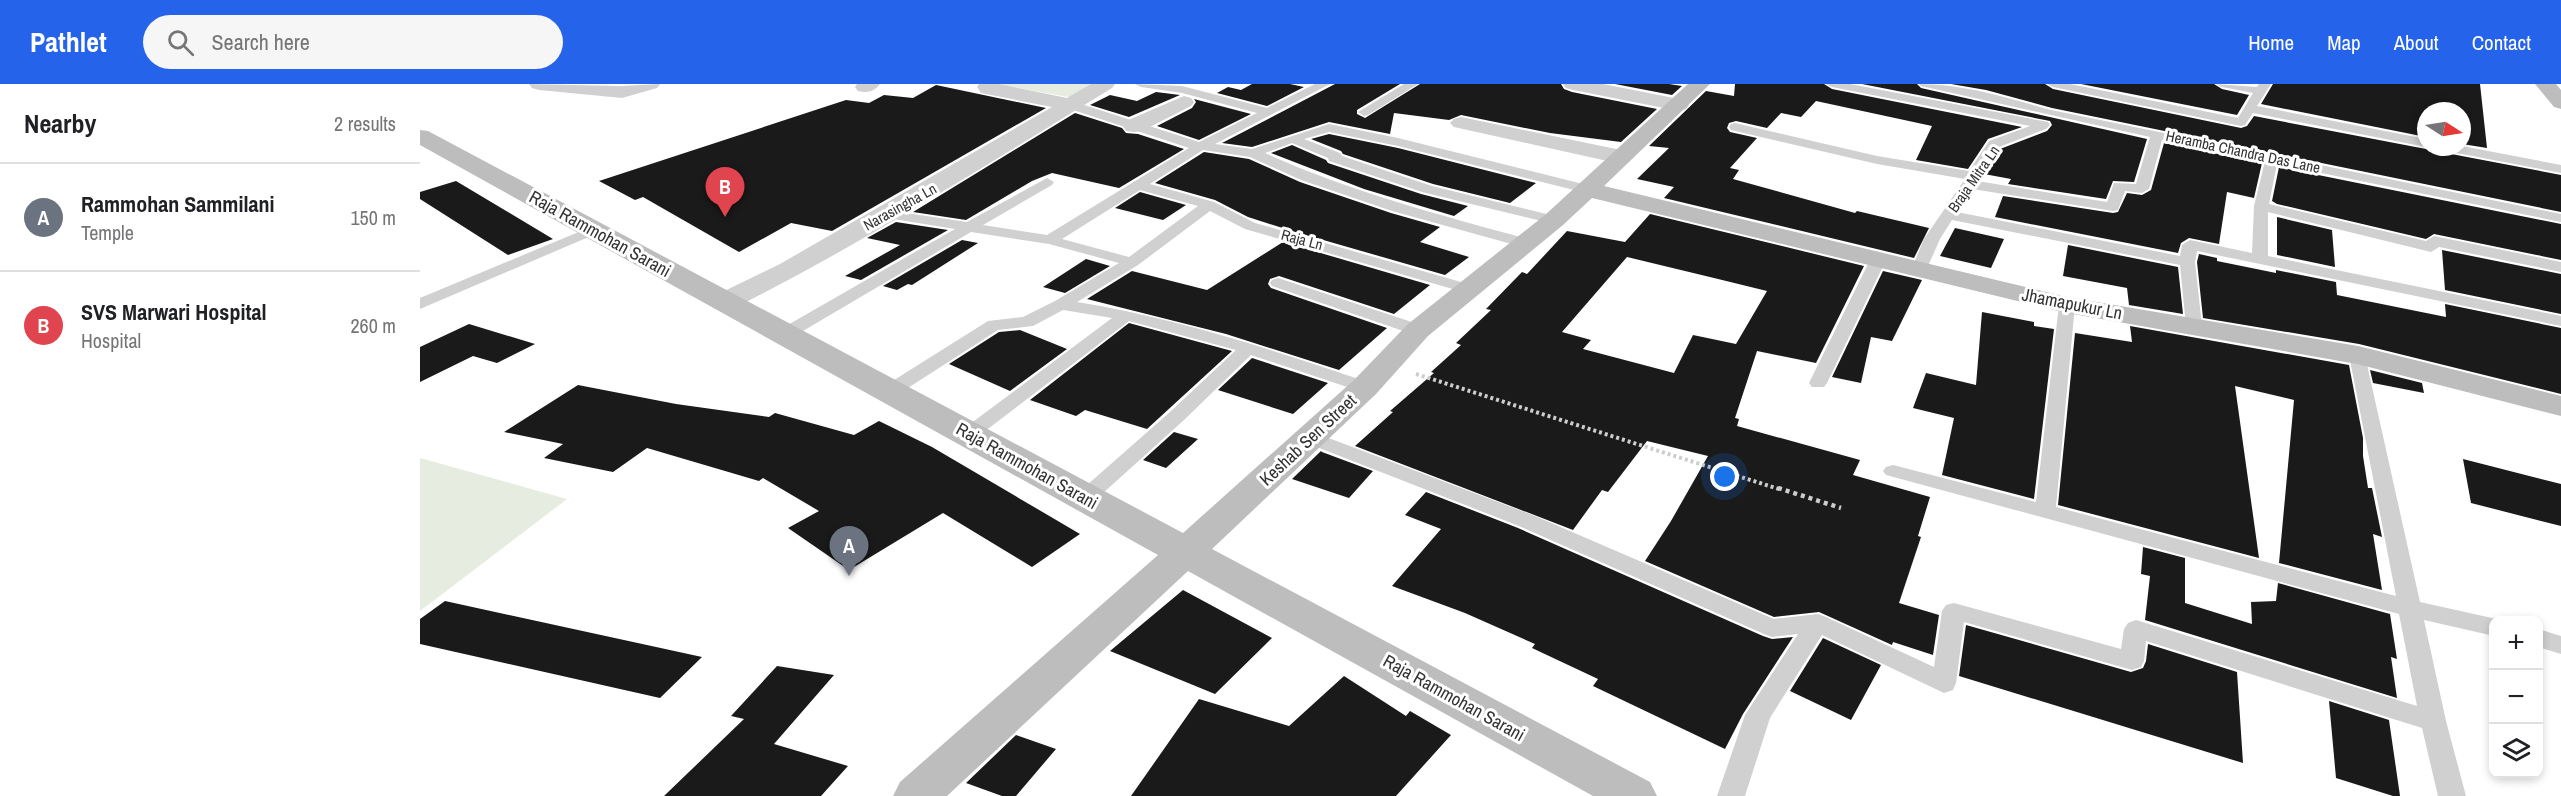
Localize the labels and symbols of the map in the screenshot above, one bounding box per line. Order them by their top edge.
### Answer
north arrow [2417,102,2471,156]
street label: Heramba Chandra Das Lane [2164,125,2322,178]
street label: Braja Mitra Ln [1943,141,2004,216]
pin: B [706,168,744,217]
street label: Narasingha Ln [859,178,940,235]
street label: Raja Rammohan Sarani [525,184,676,283]
street label: Raja Ln [1279,224,1325,255]
street label: Jhamapukur Ln [2020,282,2124,325]
street label: Keshab Sen Street [1254,388,1361,491]
street label: Raja Rammohan Sarani [952,416,1103,515]
your location [1710,462,1739,491]
pin: A [830,526,868,576]
street label: Raja Rammohan Sarani [1379,648,1530,747]

